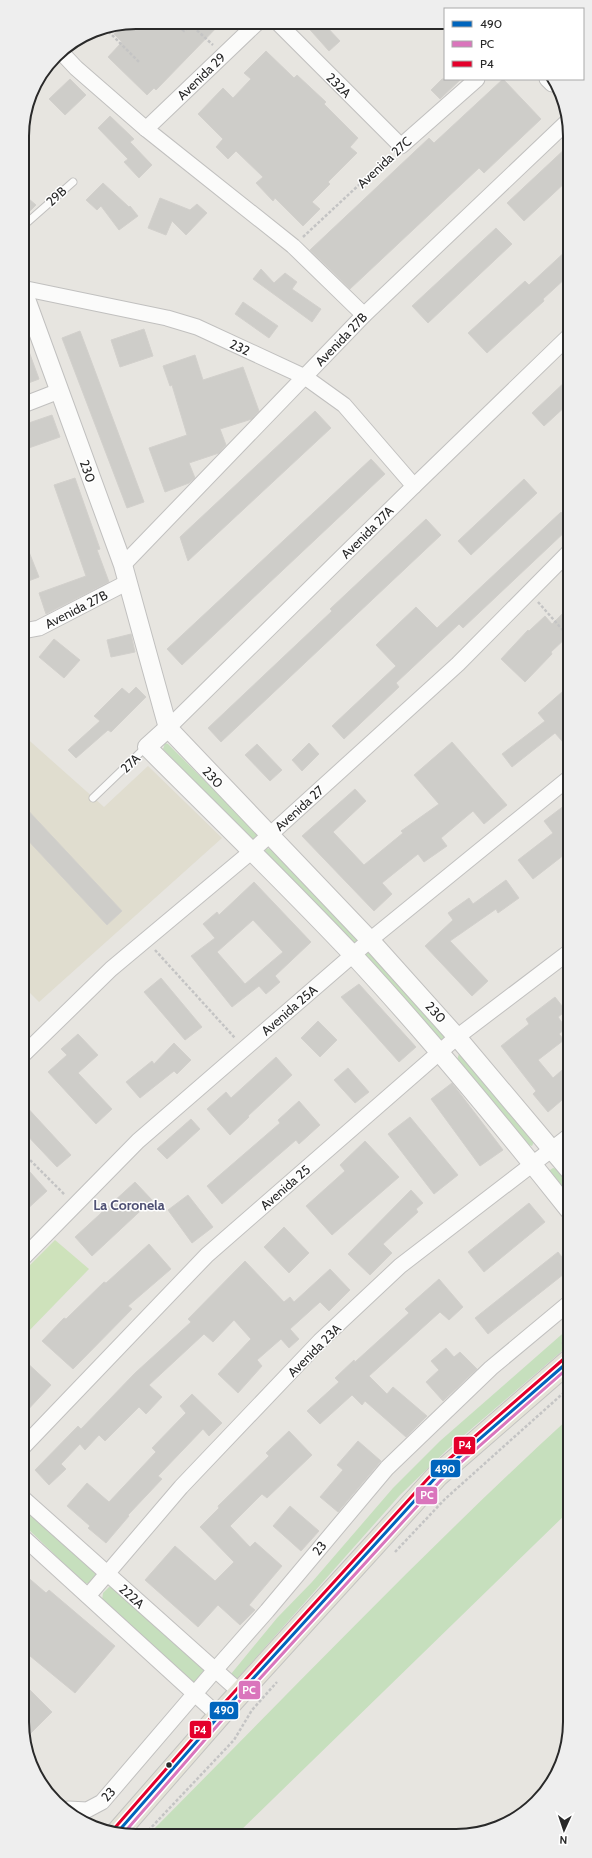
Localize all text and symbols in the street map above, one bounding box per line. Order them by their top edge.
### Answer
legend [444,8,584,80]
text: 490 [480,16,502,31]
text: PC [480,36,494,51]
street label: Avenida 29 [173,49,229,103]
text: P4 [480,56,494,71]
street label: 232A [323,69,355,101]
street label: Avenida 27C [354,133,414,191]
street label: 29B [42,183,70,209]
street label: Avenida 27B [312,309,371,369]
street label: 232 [227,335,253,359]
street label: 230 [77,457,99,485]
street label: Avenida 27A [337,502,397,562]
street label: Avenida 27B [42,586,110,632]
street label: 27A [117,750,143,776]
street label: 230 [199,763,227,791]
street label: Avenida 27 [271,782,327,834]
street label: Avenida 25A [258,981,320,1039]
street label: 230 [422,998,450,1026]
street label: Avenida 25 [257,1161,313,1213]
district label: La Coronela [93,1196,165,1214]
street label: Avenida 23A [284,1320,344,1380]
line badge: P4 [453,1436,476,1455]
text: P4 [458,1438,472,1452]
line badge: 490 [430,1459,461,1478]
text: 490 [435,1462,456,1476]
line badge: PC [415,1486,438,1505]
text: PC [420,1488,434,1502]
street label: 23 [308,1538,330,1558]
street label: 222A [116,1581,148,1611]
line badge: PC [238,1680,261,1700]
text: PC [242,1683,256,1697]
line badge: 490 [209,1701,239,1720]
text: 490 [214,1703,235,1717]
line badge: P4 [189,1720,212,1739]
text: P4 [193,1723,207,1737]
unlabelled marker [164,1760,174,1770]
street label: 23 [97,1783,119,1805]
north arrow [544,1810,584,1850]
text: N [559,1833,568,1847]

